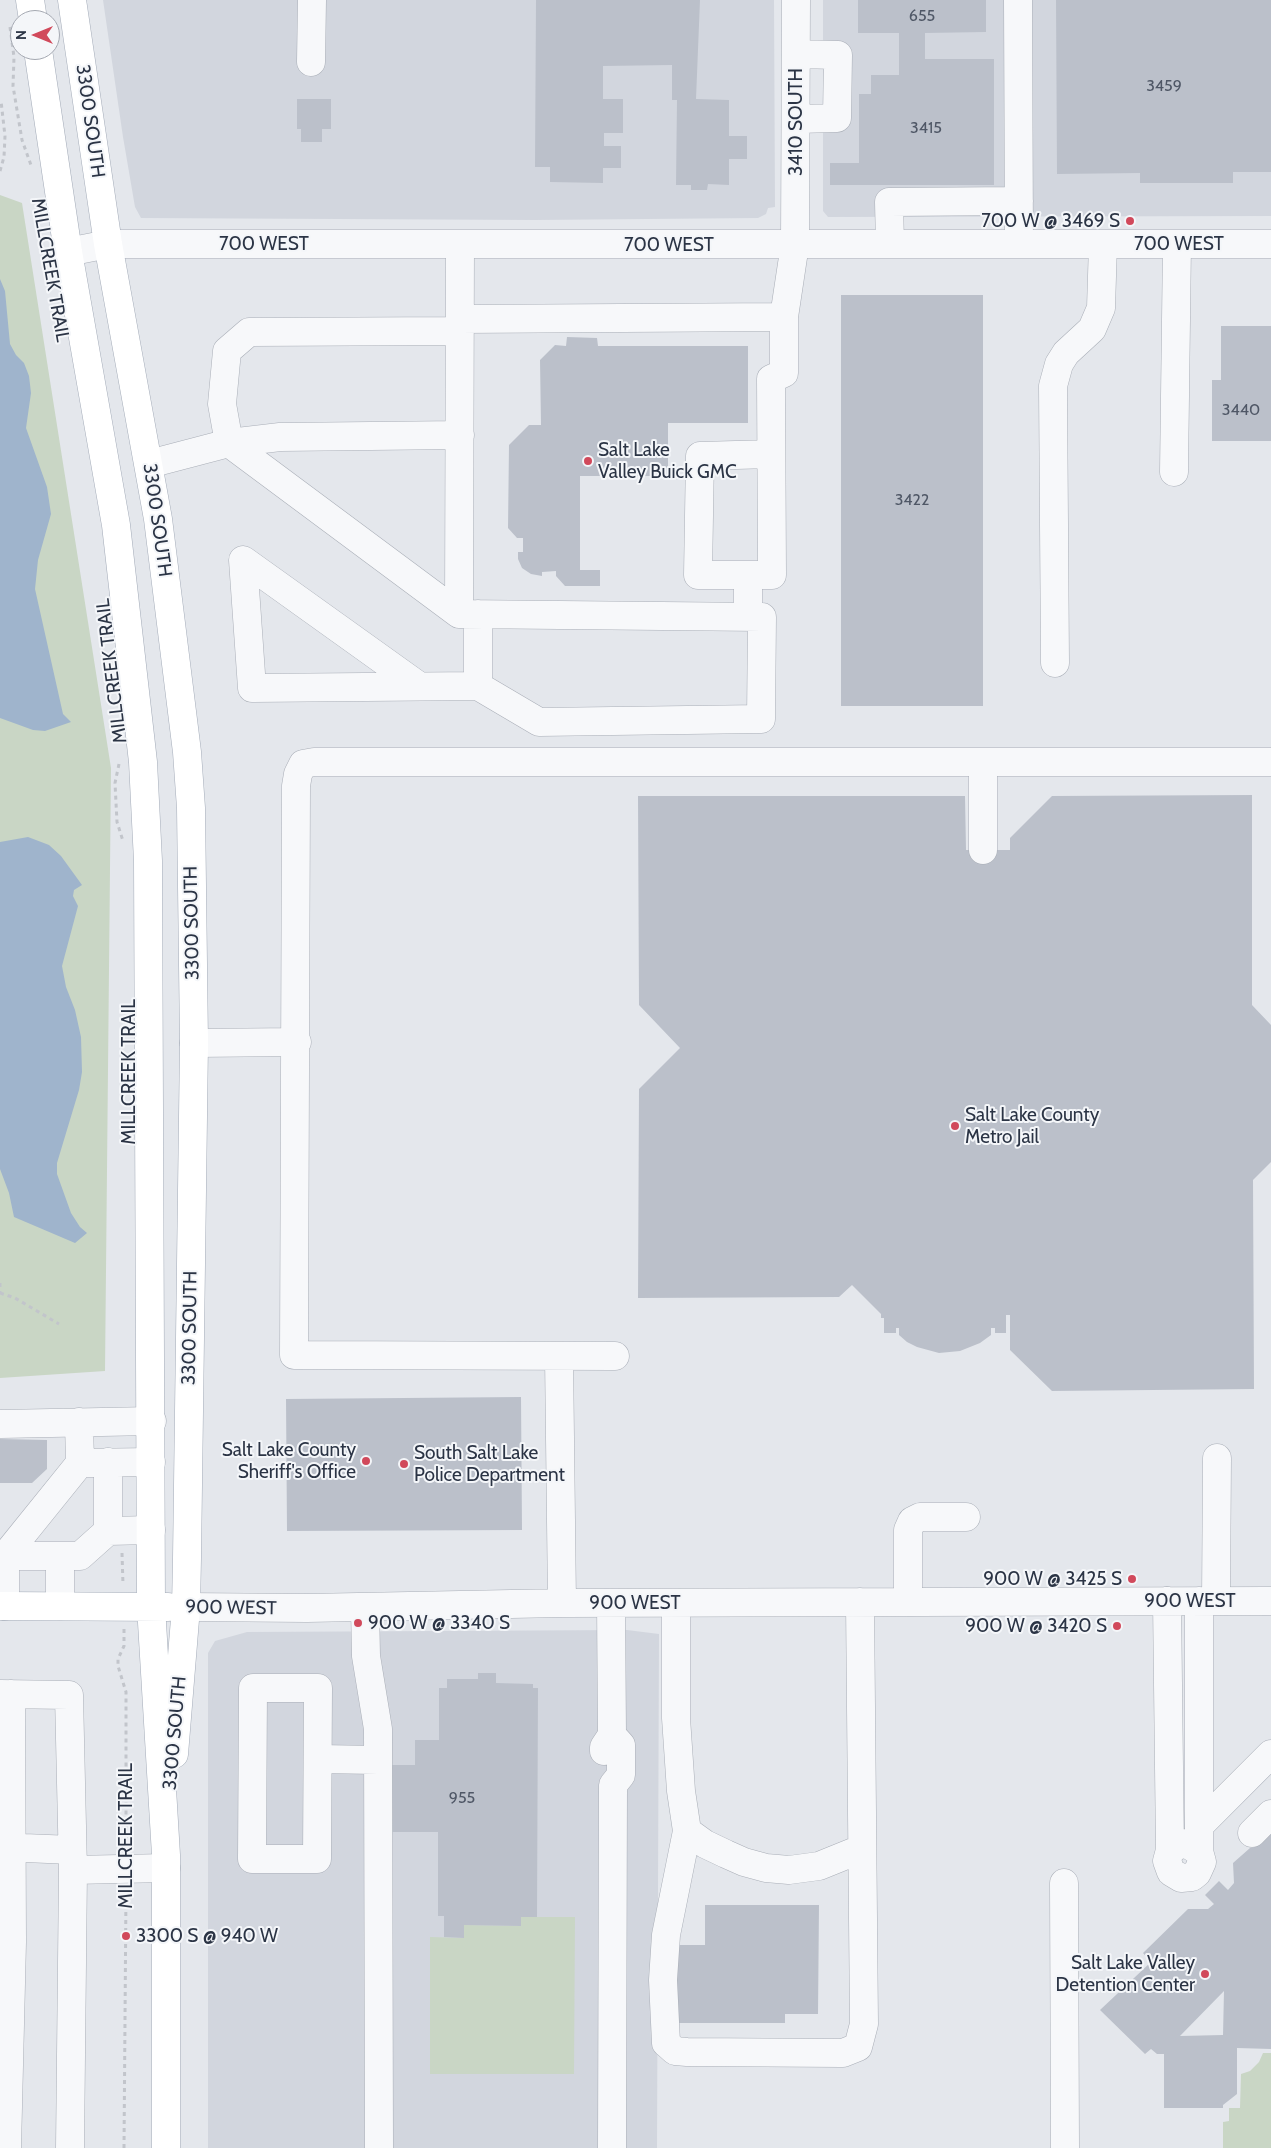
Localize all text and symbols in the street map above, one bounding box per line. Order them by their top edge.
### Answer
house number: 655 [909,6,935,26]
north arrow [10,10,60,60]
text: N [12,30,30,40]
street label: 3300 SOUTH [71,63,109,179]
street label: 3410 SOUTH [785,68,807,176]
house number: 3459 [1146,76,1182,96]
house number: 3415 [910,118,942,138]
street label: MILLCREEK TRAIL [26,196,74,344]
place label: 700 W @ 3469 S [981,210,1120,232]
marker: 700 W @ 3469 S [1124,215,1136,227]
street label: 700 WEST [219,233,309,255]
street label: 700 WEST [1134,233,1224,255]
street label: 700 WEST [624,234,714,256]
house number: 3440 [1222,400,1260,420]
place label: Salt Lake Valley Buick GMC [598,439,737,483]
marker: Salt Lake Valley Buick GMC [582,455,594,467]
street label: 3300 SOUTH [138,462,176,578]
house number: 3422 [895,490,929,510]
street label: MILLCREEK TRAIL [92,597,132,745]
street label: 3300 SOUTH [180,866,204,980]
street label: MILLCREEK TRAIL [118,999,140,1145]
place label: Salt Lake County Metro Jail [965,1104,1099,1148]
marker: Salt Lake County Metro Jail [949,1120,961,1132]
street label: 3300 SOUTH [178,1271,202,1385]
place label: Salt Lake County Sheriff's Office [222,1439,356,1483]
place label: South Salt Lake Police Department [414,1442,565,1486]
marker: Salt Lake County Sheriff's Office [360,1455,372,1467]
marker: South Salt Lake Police Department [398,1458,410,1470]
place label: 900 W @ 3425 S [983,1568,1122,1590]
marker: 900 W @ 3425 S [1126,1573,1138,1585]
street label: 900 WEST [1144,1590,1236,1612]
street label: 900 WEST [589,1592,681,1614]
street label: 900 WEST [185,1596,277,1620]
place label: 900 W @ 3340 S [368,1612,510,1634]
place label: 900 W @ 3420 S [965,1615,1107,1637]
marker: 900 W @ 3340 S [352,1617,364,1629]
marker: 900 W @ 3420 S [1111,1620,1123,1632]
street label: 3300 SOUTH [159,1675,191,1791]
street label: MILLCREEK TRAIL [115,1763,137,1909]
house number: 955 [449,1788,475,1808]
place label: 3300 S @ 940 W [136,1925,278,1947]
marker: 3300 S @ 940 W [120,1930,132,1942]
place label: Salt Lake Valley Detention Center [1056,1952,1195,1996]
marker: Salt Lake Valley Detention Center [1199,1968,1211,1980]

